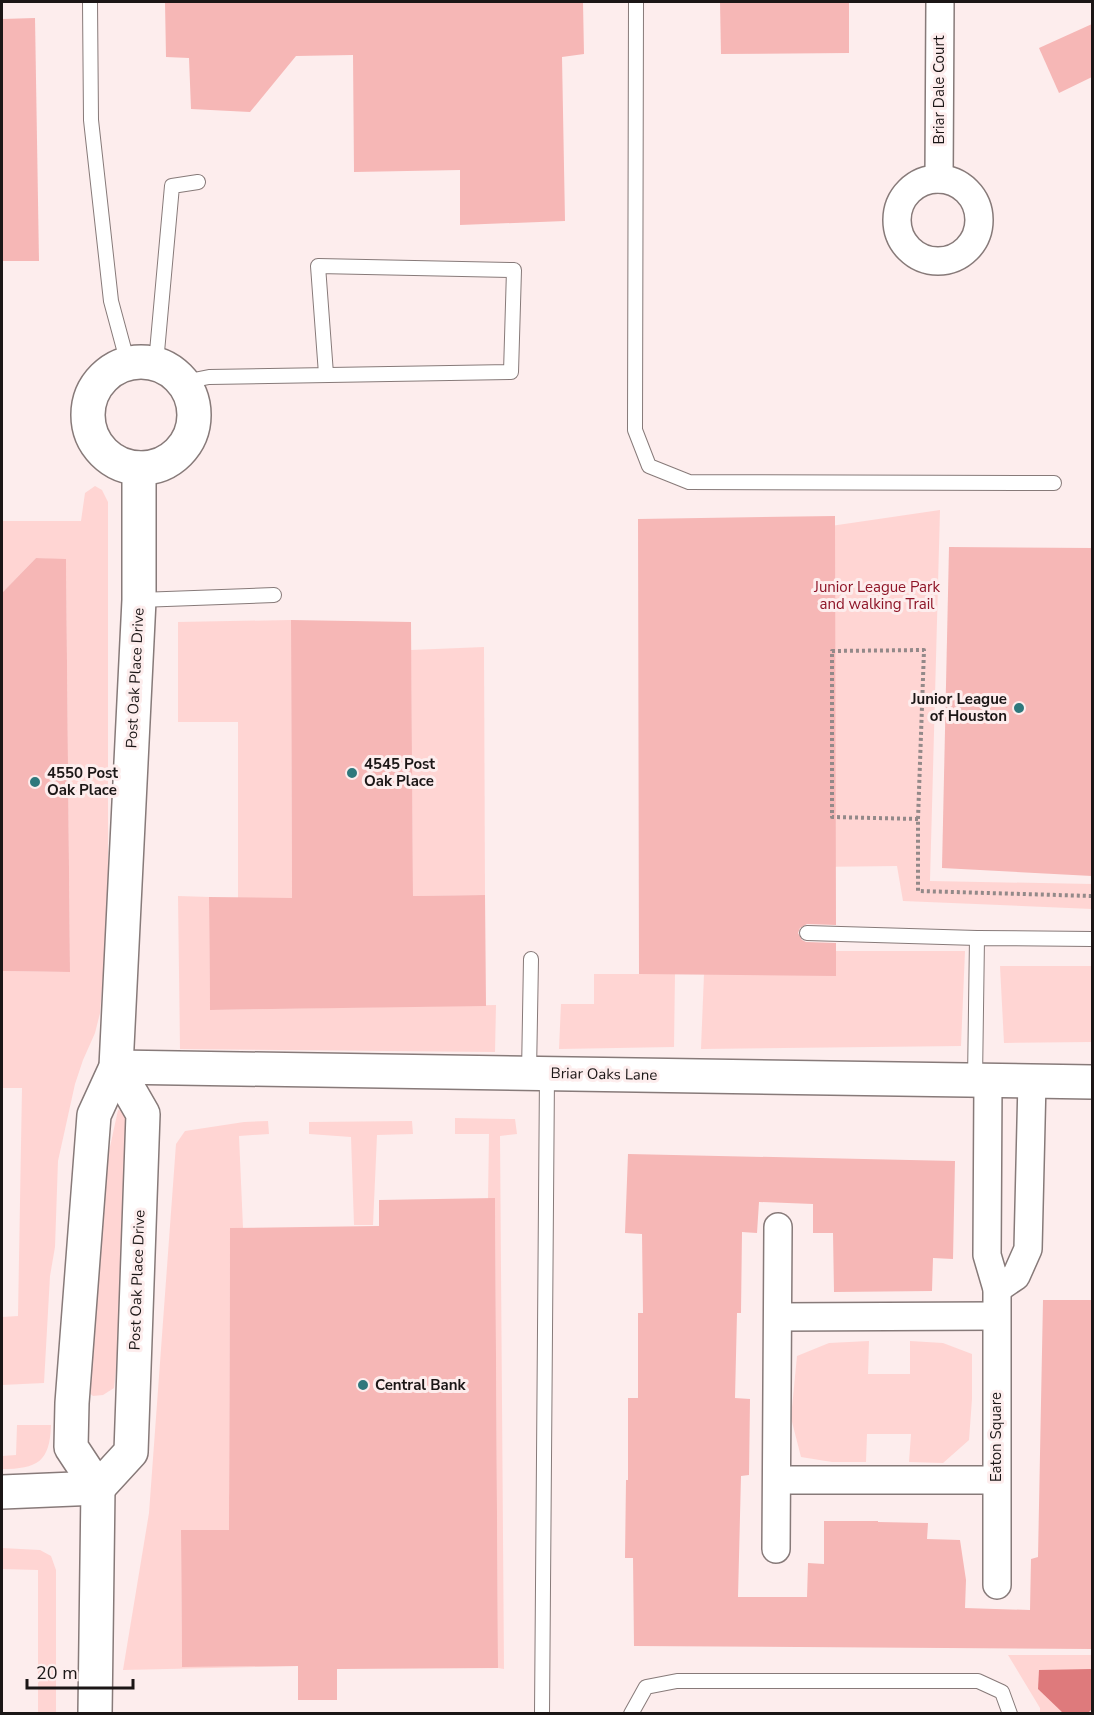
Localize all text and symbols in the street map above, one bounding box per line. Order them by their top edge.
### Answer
street label: Briar Dale Court [929,35,949,144]
park label: Junior League Park and walking Trail [813,577,940,614]
street label: Post Oak Place Drive [121,607,149,749]
place label: Junior League of Houston [910,689,1007,726]
marker: Junior League of Houston [1012,701,1026,715]
place label: 4545 Post Oak Place [364,754,435,791]
place label: 4550 Post Oak Place [47,763,118,800]
marker: 4545 Post Oak Place [345,766,359,780]
marker: 4550 Post Oak Place [28,775,42,789]
street label: Briar Oaks Lane [551,1063,658,1085]
street label: Post Oak Place Drive [125,1209,149,1351]
place label: Central Bank [375,1375,466,1395]
marker: Central Bank [356,1378,370,1392]
street label: Eaton Square [986,1392,1006,1482]
scale bar [27,1652,134,1690]
text: 20 m [36,1661,78,1685]

